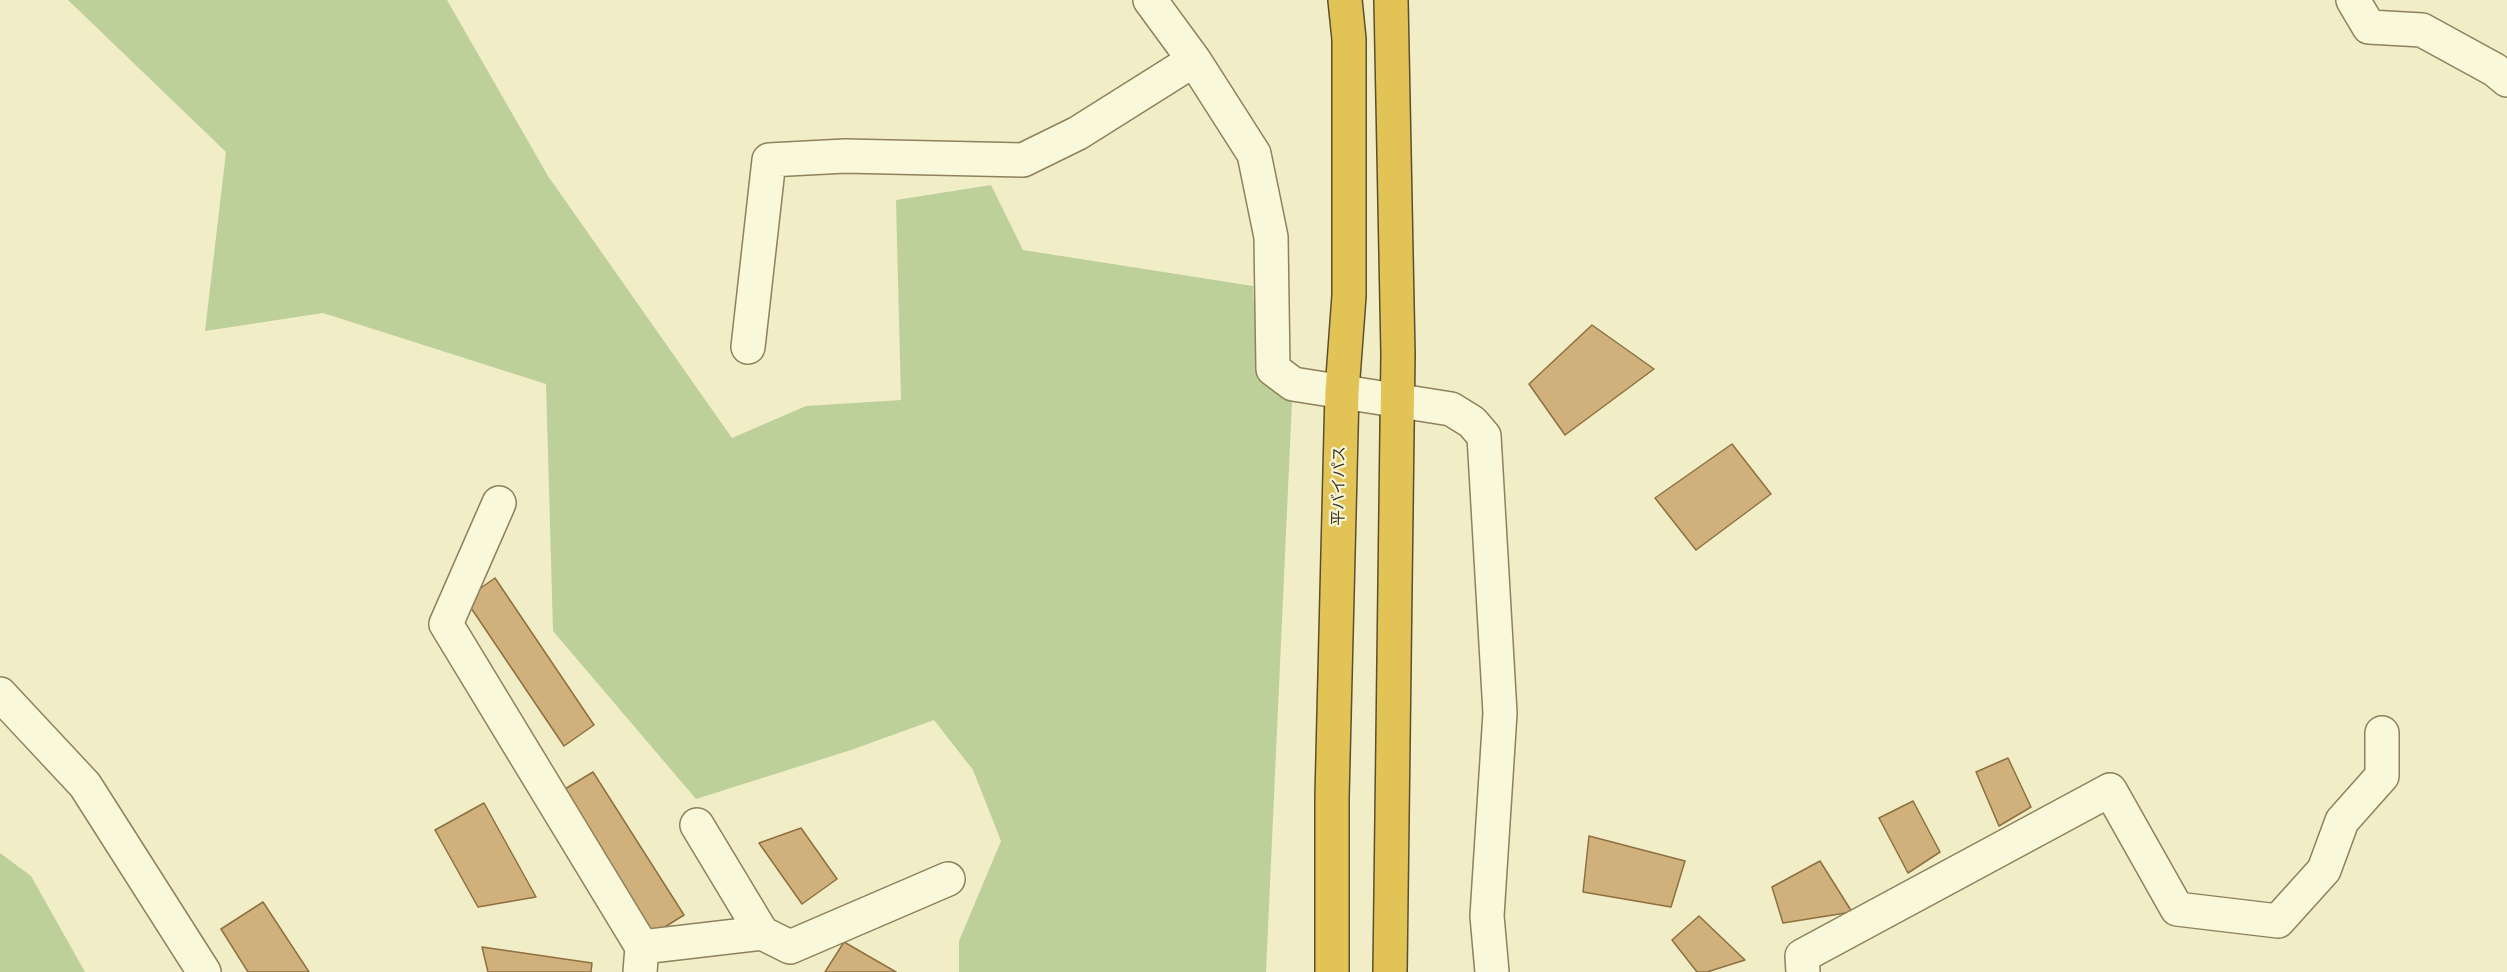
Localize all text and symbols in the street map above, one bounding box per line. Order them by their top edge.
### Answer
street label: 平バイパス [1329,446,1349,526]

